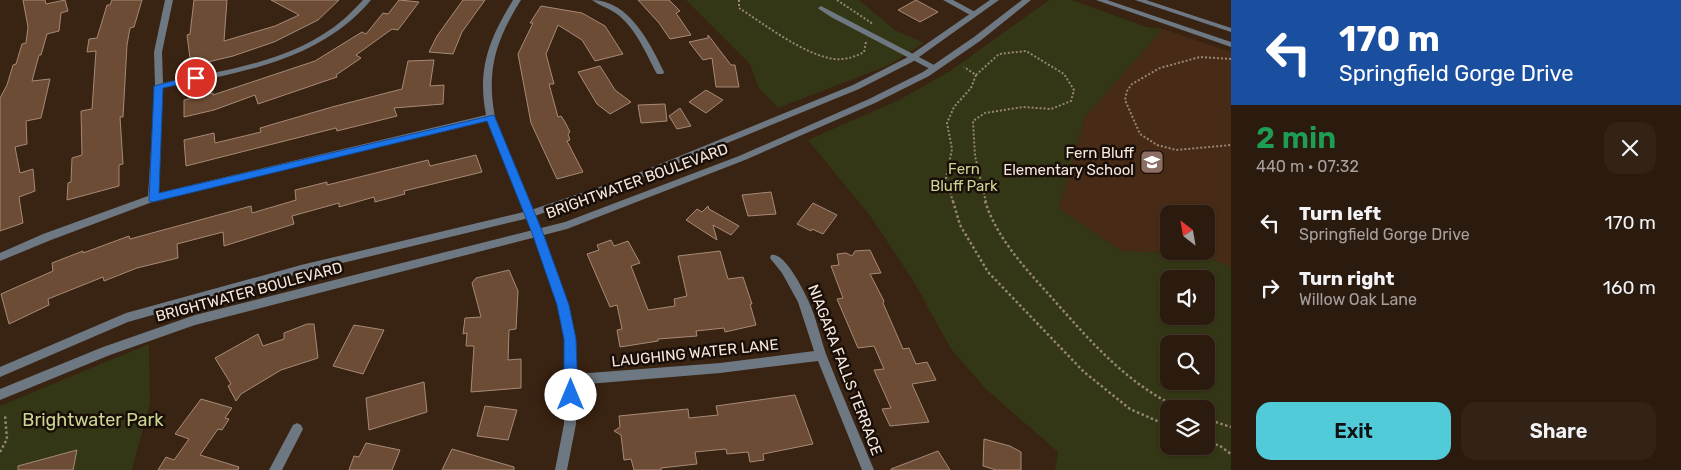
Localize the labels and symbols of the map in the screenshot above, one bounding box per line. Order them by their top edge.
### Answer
pin [175,57,217,99]
street label: BRIGHTWATER BOULEVARD [543,140,731,222]
place label: Fern Bluff Elementary School [1003,144,1135,179]
school or university icon: Fern Bluff Elementary School [1139,149,1165,175]
park label: Fern Bluff Park [930,160,998,195]
north arrow [1160,205,1215,260]
street label: BRIGHTWATER BOULEVARD [154,258,344,326]
street label: NIAGARA FALLS TERRACE [804,282,886,458]
street label: LAUGHING WATER LANE [611,335,779,371]
position arrow [544,368,596,420]
park label: Brightwater Park [22,409,164,431]

